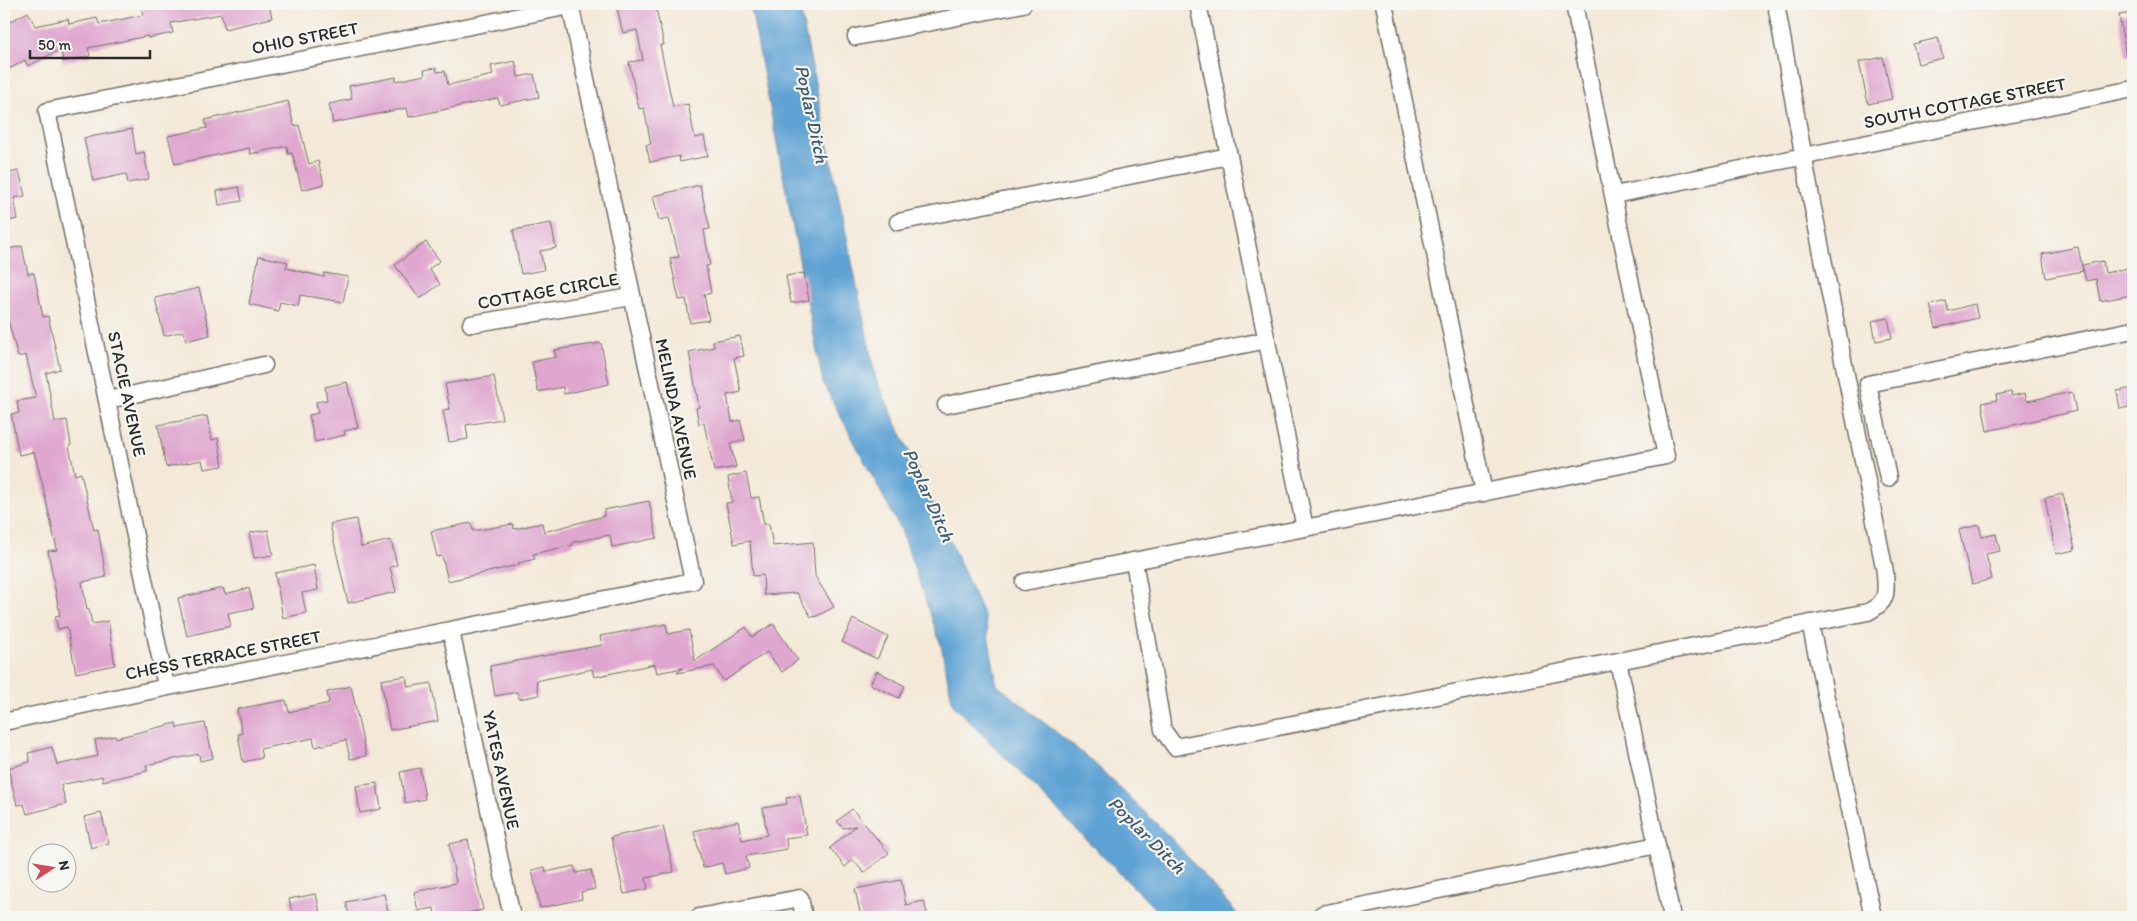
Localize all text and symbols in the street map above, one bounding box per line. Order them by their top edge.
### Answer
street label: OHIO STREET [250,17,360,59]
scale bar [30,28,150,60]
text: 50 m [38,36,71,54]
water label: Poplar Ditch [790,63,834,166]
street label: SOUTH COTTAGE STREET [1862,73,2068,133]
street label: COTTAGE CIRCLE [476,268,620,314]
street label: STACIE AVENUE [103,329,151,459]
street label: MELINDA AVENUE [650,336,702,482]
water label: Poplar Ditch [898,445,960,546]
street label: CHESS TERRACE STREET [123,625,323,685]
street label: YATES AVENUE [478,708,524,832]
water label: Poplar Ditch [1104,792,1191,879]
north arrow [28,844,78,894]
text: N [55,859,74,872]

